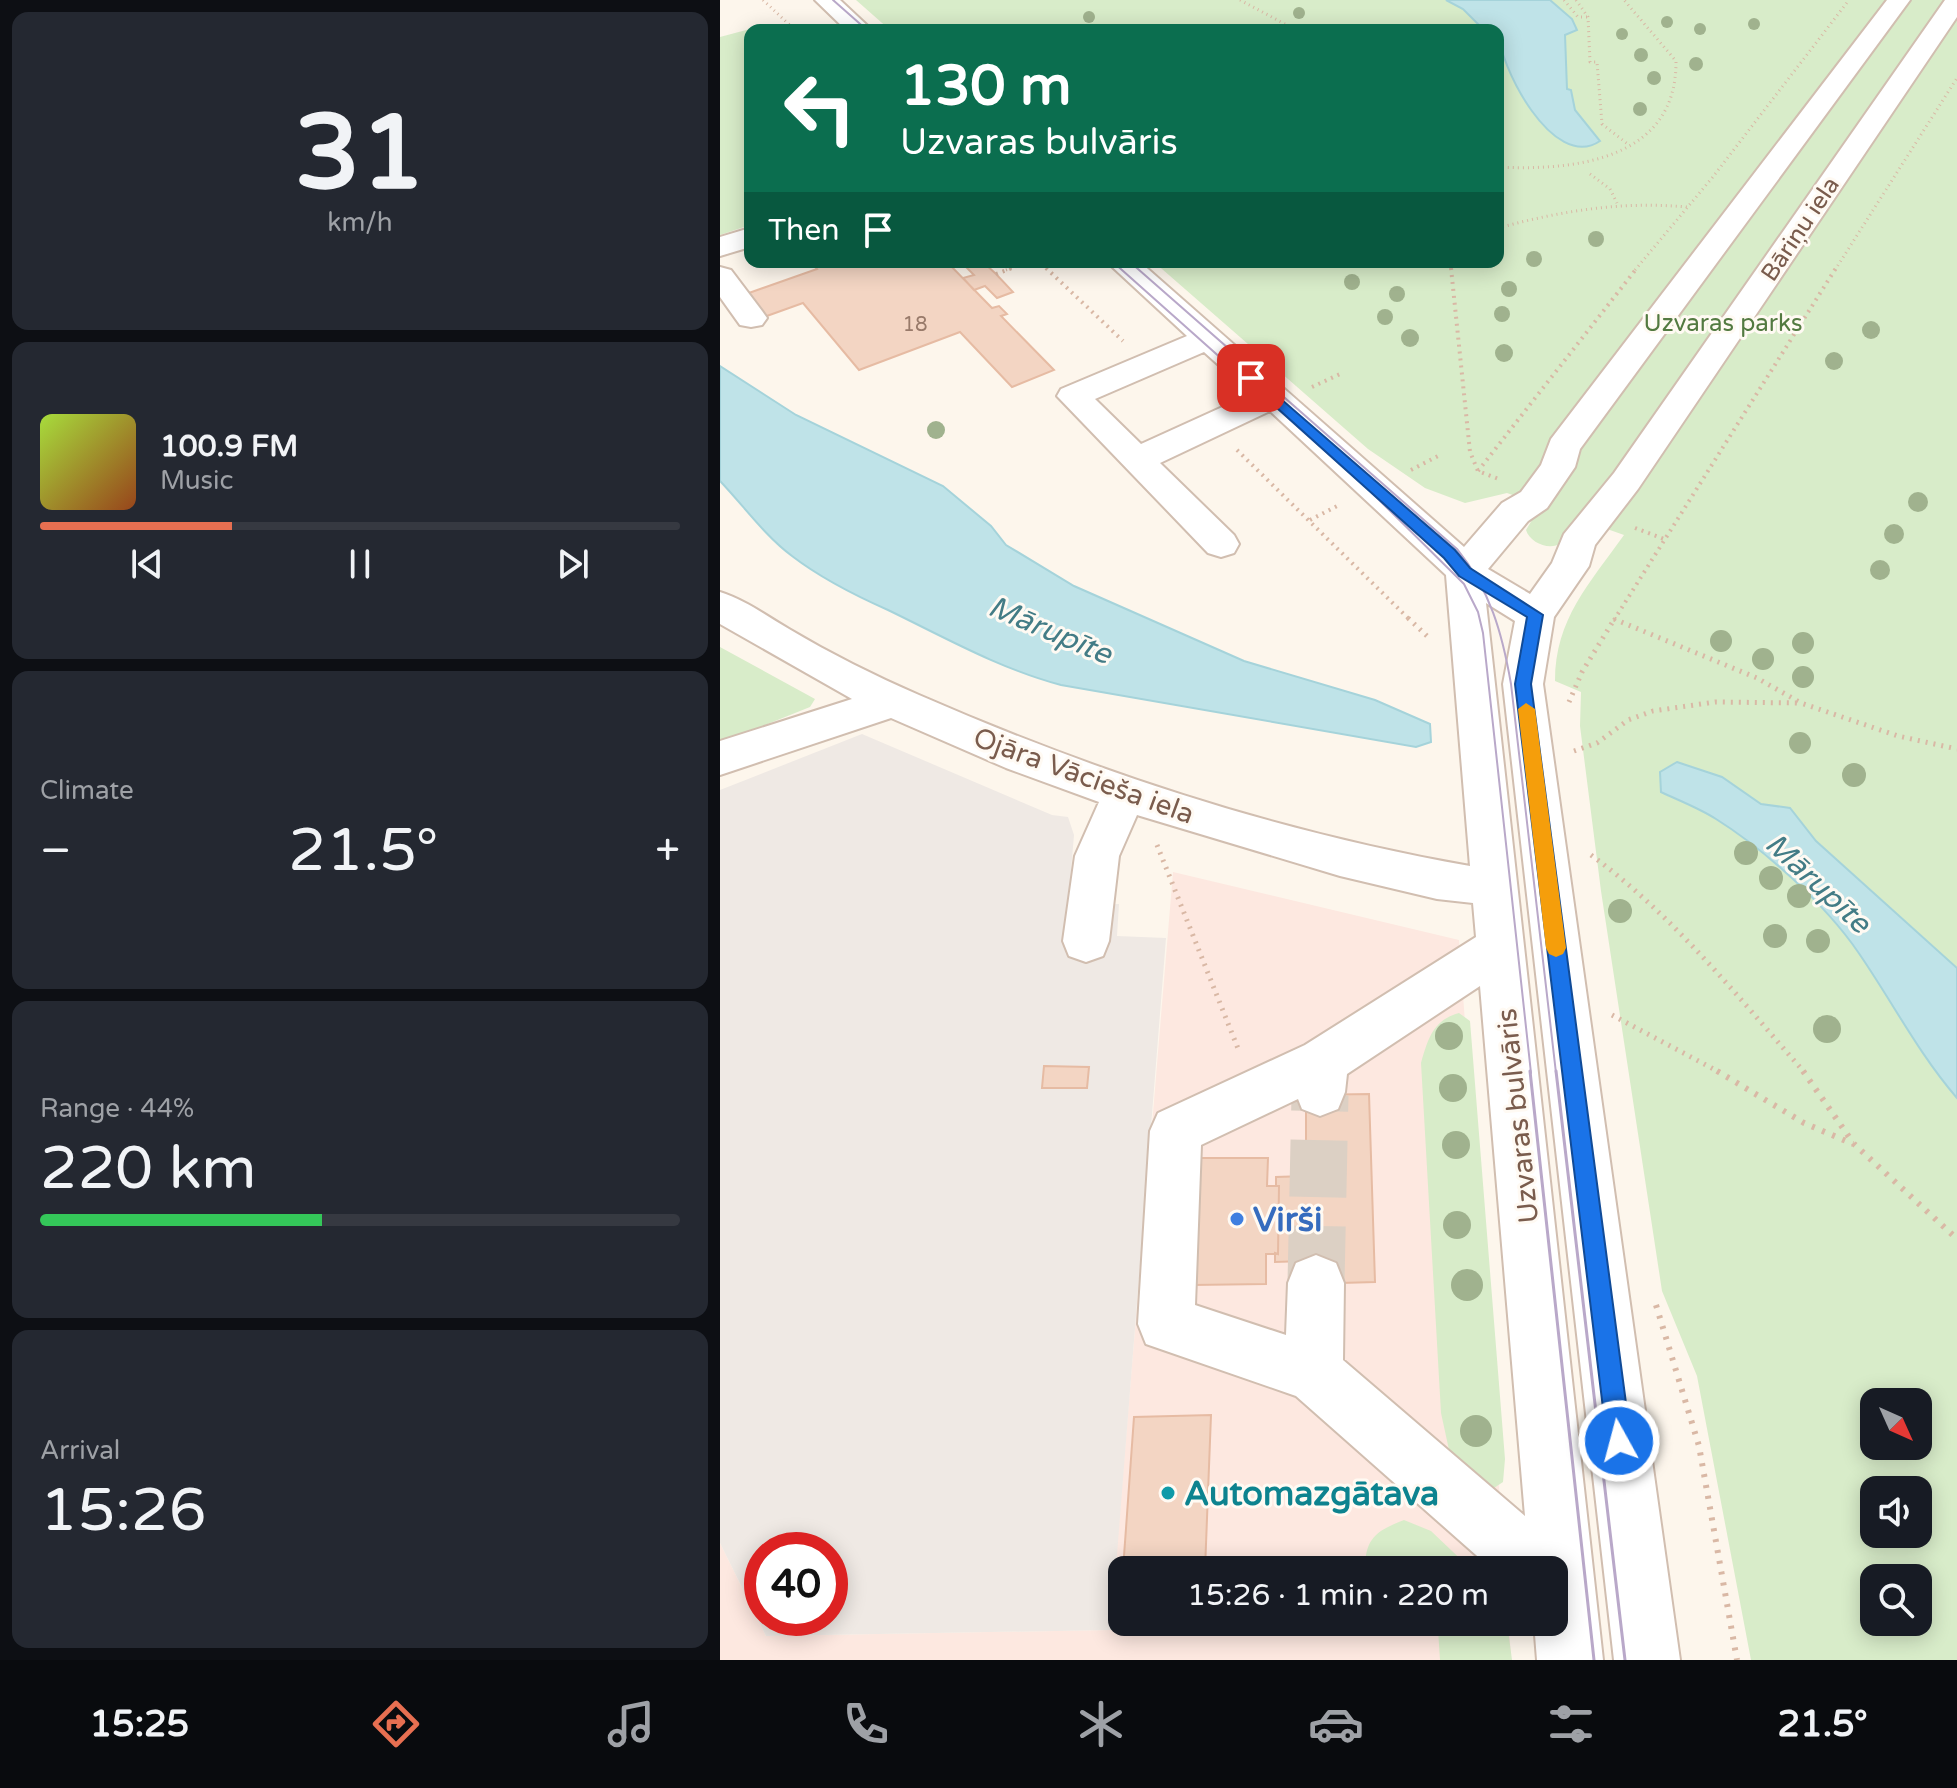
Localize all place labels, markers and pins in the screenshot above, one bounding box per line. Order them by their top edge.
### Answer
pin [1217,344,1285,412]
place label: Virši [1253,1200,1323,1241]
marker: Virši [1228,1210,1246,1228]
place label: Automazgātava [1184,1474,1439,1515]
marker: Automazgātava [1159,1484,1177,1502]

